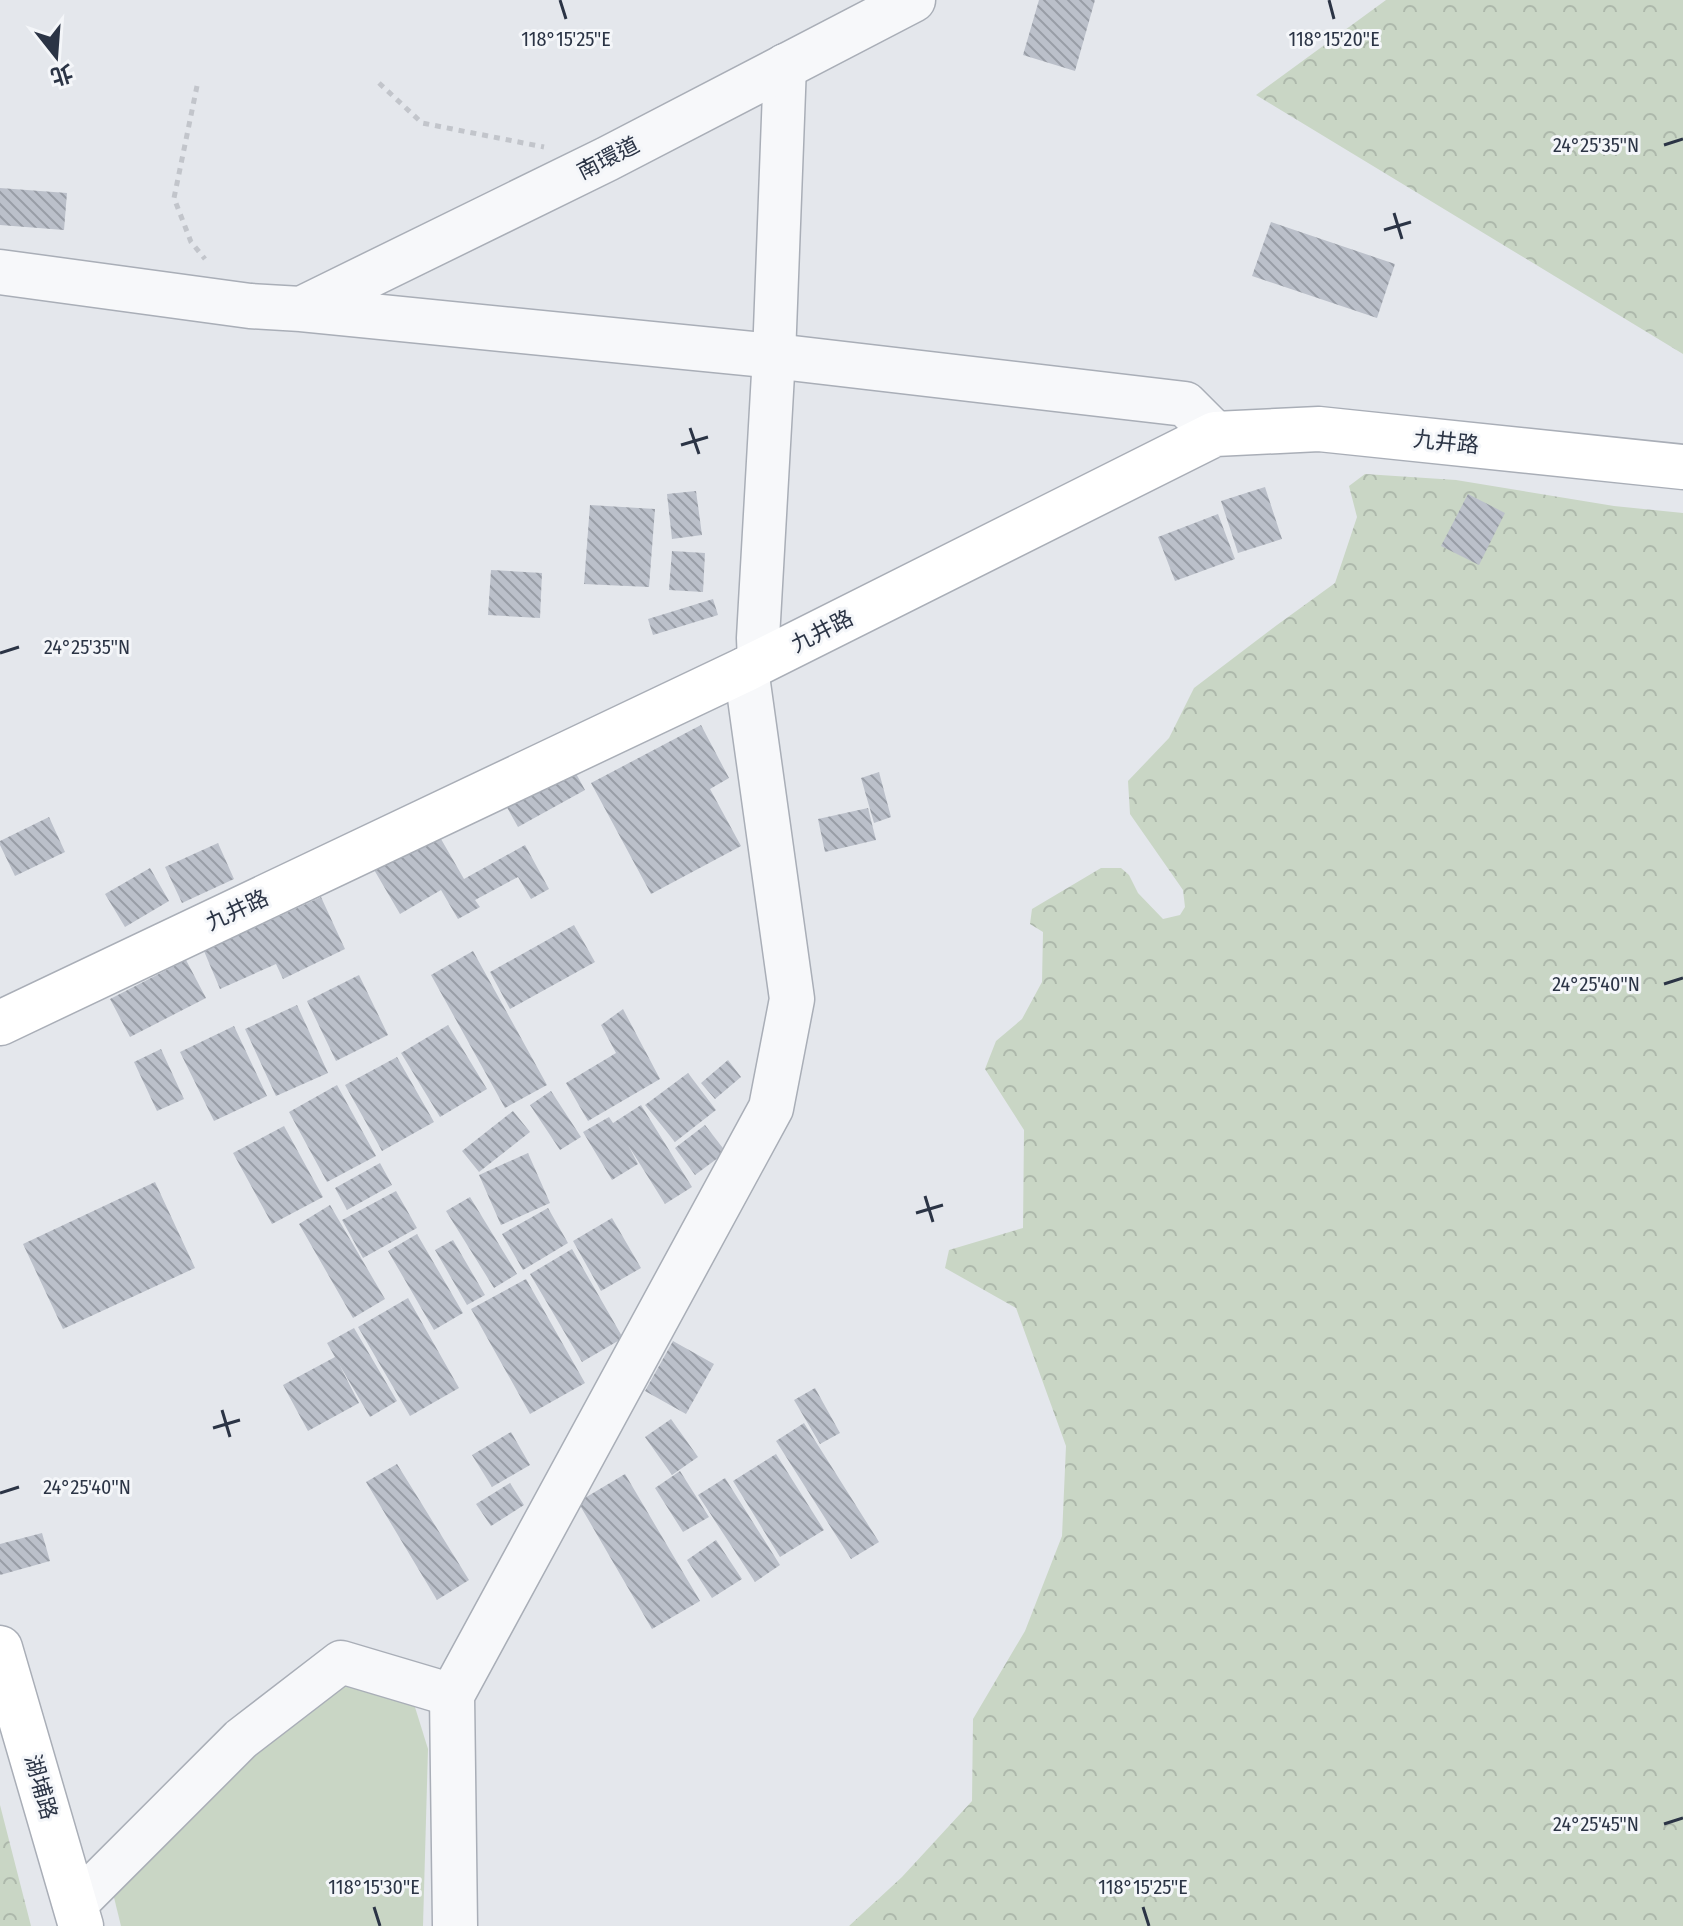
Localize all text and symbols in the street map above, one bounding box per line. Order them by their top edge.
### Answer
north arrow [16,16,96,96]
text: 118°15'25"E [521,27,611,51]
text: 118°15'20"E [1288,27,1380,51]
text: 北 [47,59,76,91]
street label: 南環道 [572,131,644,185]
text: 24°25'35"N [1553,133,1639,157]
street label: 九井路 [1412,425,1480,459]
street label: 九井路 [786,604,858,658]
text: 24°25'35"N [44,635,130,659]
street label: 九井路 [201,884,273,936]
text: 24°25'40"N [1552,972,1640,996]
text: 24°25'40"N [43,1475,131,1499]
street label: 湖埔路 [19,1752,63,1822]
text: 24°25'45"N [1553,1812,1639,1836]
text: 118°15'30"E [328,1875,420,1899]
text: 118°15'25"E [1098,1875,1188,1899]

